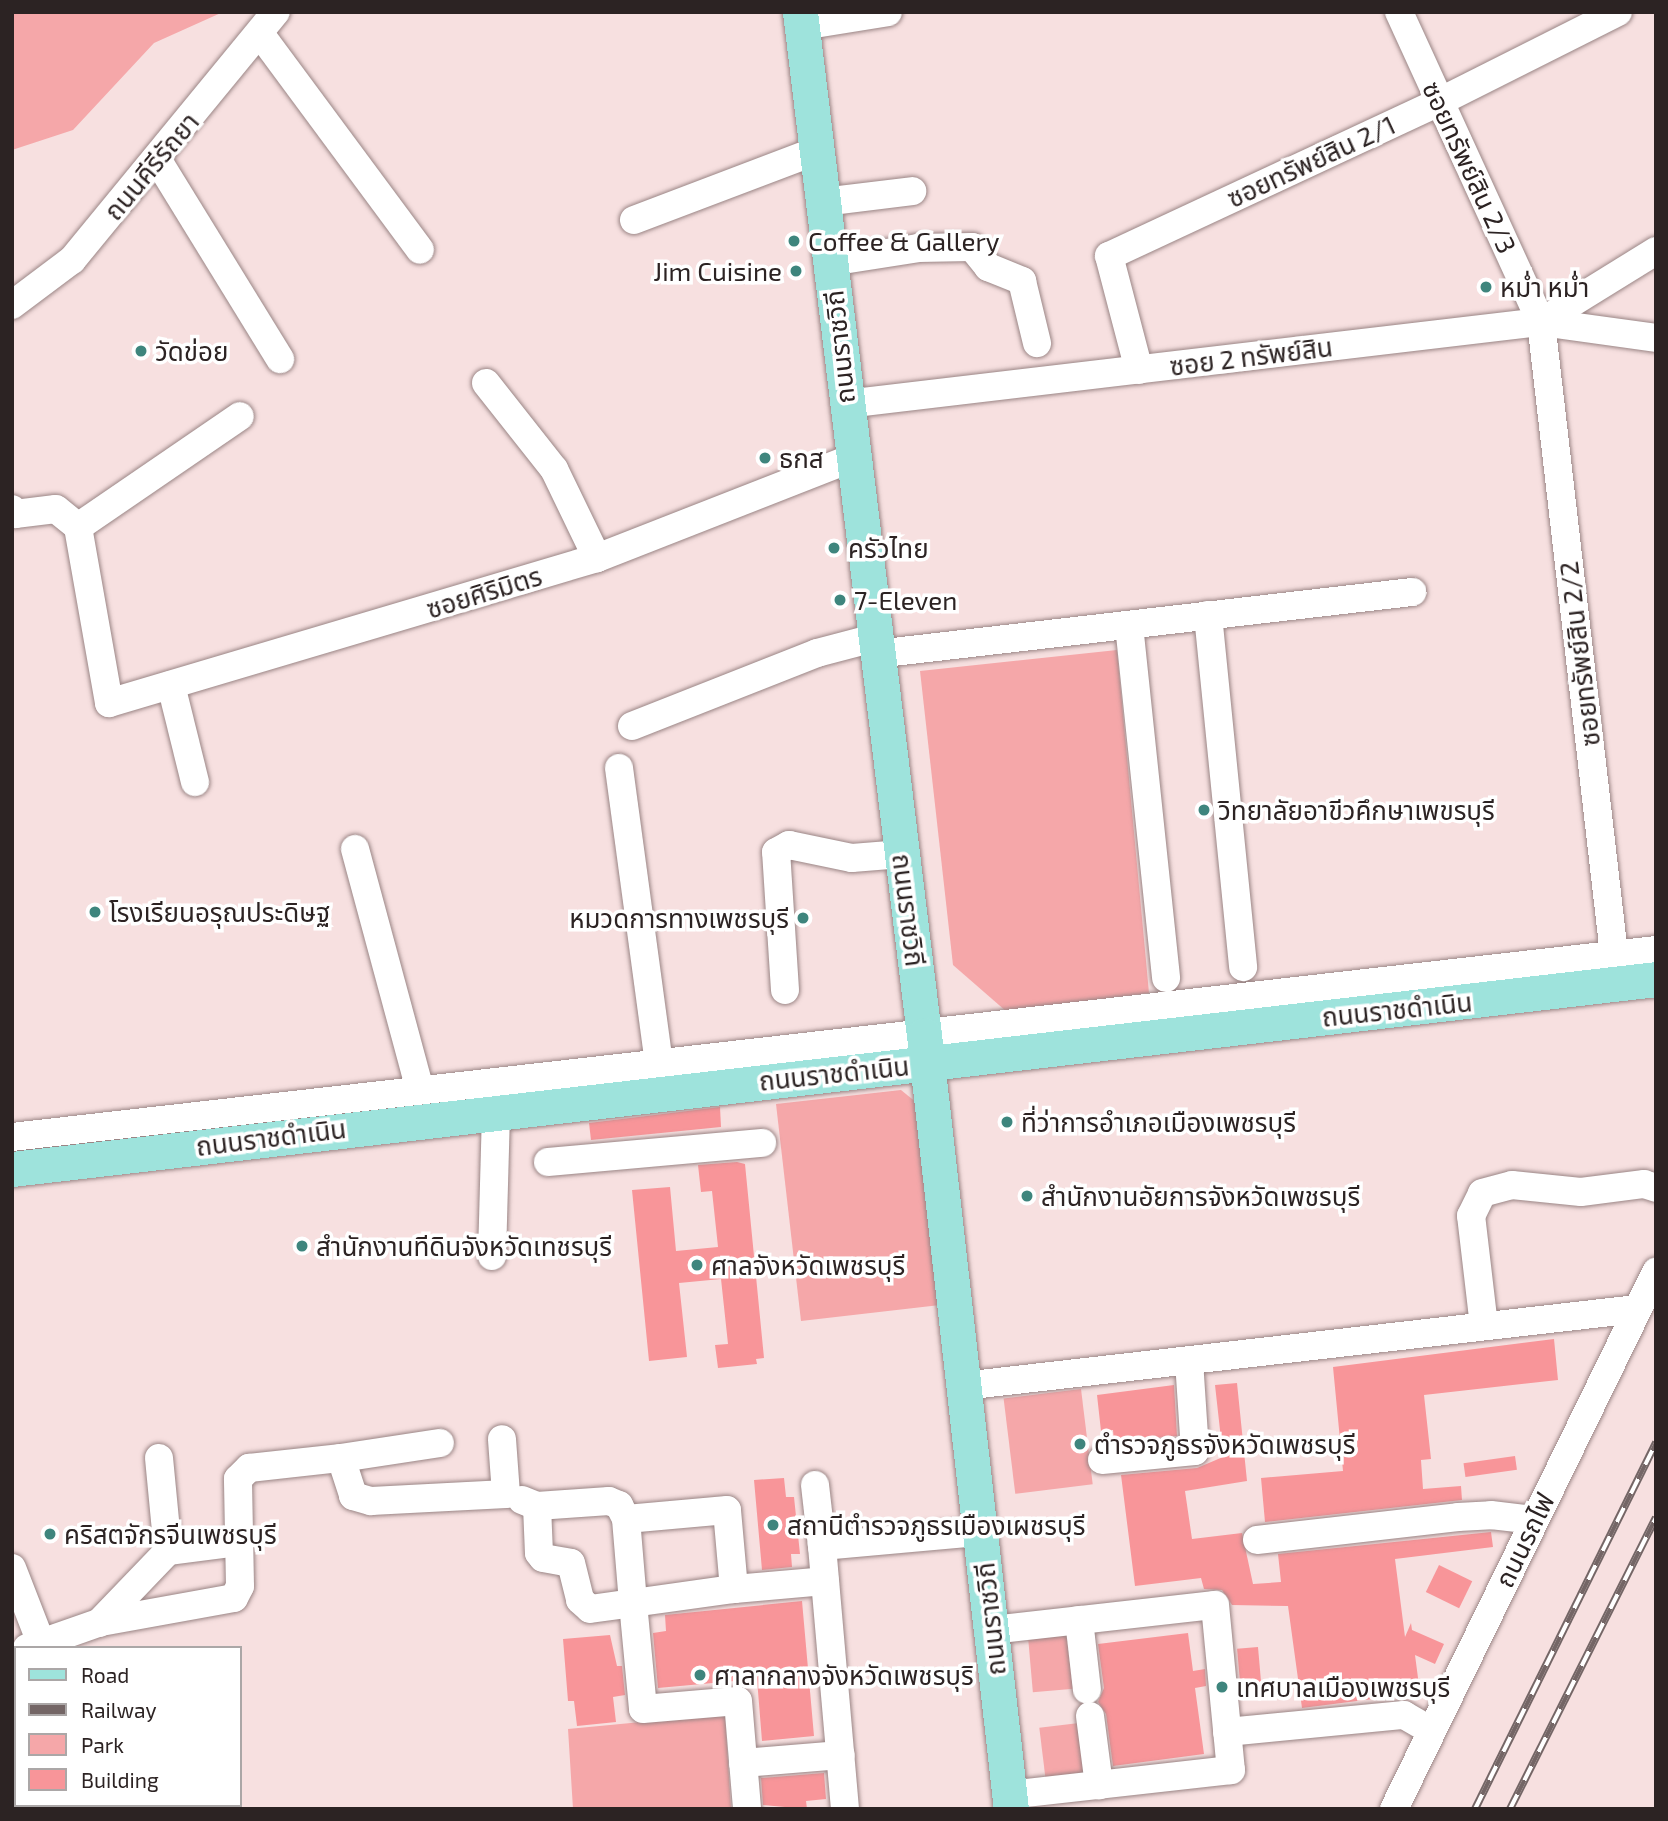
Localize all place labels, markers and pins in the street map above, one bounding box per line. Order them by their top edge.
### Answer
place label: Coffee & Gallery [808,225,1000,257]
marker: Coffee & Gallery [786,233,802,249]
place label: Jim Cuisine [653,255,782,287]
marker: Jim Cuisine [788,263,804,279]
place label: หม่ำ หม่ำ [1500,271,1589,303]
marker: หม่ำ หม่ำ [1478,279,1494,295]
place label: วัดข่อย [155,335,228,367]
marker: วัดข่อย [133,343,149,359]
place label: ธกส [779,442,824,474]
marker: ธกส [757,450,773,466]
place label: ครัวไทย [848,532,929,564]
marker: ครัวไทย [826,540,842,556]
place label: 7-Eleven [854,584,957,616]
marker: 7-Eleven [832,592,848,608]
place label: วิทยาลัยอาขีวคึกษาเพขรบุรี [1218,794,1495,826]
marker: วิทยาลัยอาขีวคึกษาเพขรบุรี [1196,802,1212,818]
place label: โรงเรียนอรุณประดิษฐ [109,896,330,928]
place label: หมวดการทางเพชรบุรี [569,902,789,934]
marker: โรงเรียนอรุณประดิษฐ [87,904,103,920]
marker: หมวดการทางเพชรบุรี [795,910,811,926]
place label: ที่ว่าการอำเภอเมืองเพชรบุรี [1021,1106,1296,1138]
marker: ที่ว่าการอำเภอเมืองเพชรบุรี [999,1114,1015,1130]
place label: สำนักงานอัยการจังหวัดเพชรบุรี [1041,1180,1360,1212]
marker: สำนักงานอัยการจังหวัดเพชรบุรี [1019,1188,1035,1204]
place label: สำนักงานทีดินจังหวัดเทชรบุรี [316,1230,612,1262]
marker: สำนักงานทีดินจังหวัดเทชรบุรี [294,1238,310,1254]
place label: ศาลจังหวัดเพชรบุรี [711,1249,905,1281]
marker: ศาลจังหวัดเพชรบุรี [689,1257,705,1273]
place label: ตำรวจภูธรจังหวัดเพชรบุรี [1094,1428,1355,1460]
marker: ตำรวจภูธรจังหวัดเพชรบุรี [1072,1436,1088,1452]
place label: สถานีตำรวจภูธรเมืองเผชรบุรี [787,1509,1085,1541]
marker: สถานีตำรวจภูธรเมืองเผชรบุรี [765,1517,781,1533]
place label: คริสตจักรจีนเพชรบุรี [64,1518,277,1550]
marker: คริสตจักรจีนเพชรบุรี [42,1526,58,1542]
place label: ศาลากลางจังหวัดเพชรบุริ [714,1659,974,1691]
marker: ศาลากลางจังหวัดเพชรบุริ [692,1667,708,1683]
place label: เทศบาลเมืองเพชรบุรี [1236,1671,1450,1703]
marker: เทศบาลเมืองเพชรบุรี [1214,1679,1230,1695]

